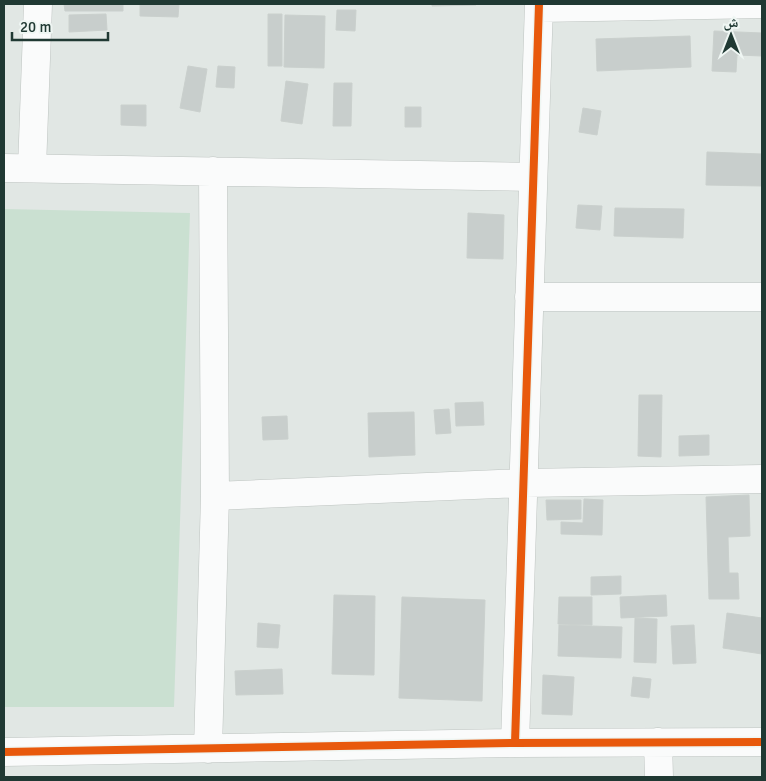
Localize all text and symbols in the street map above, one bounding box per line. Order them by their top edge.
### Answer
scale bar [12,10,109,42]
north arrow [706,10,756,60]
text: ش [724,14,739,31]
text: 20 m [20,18,51,36]

